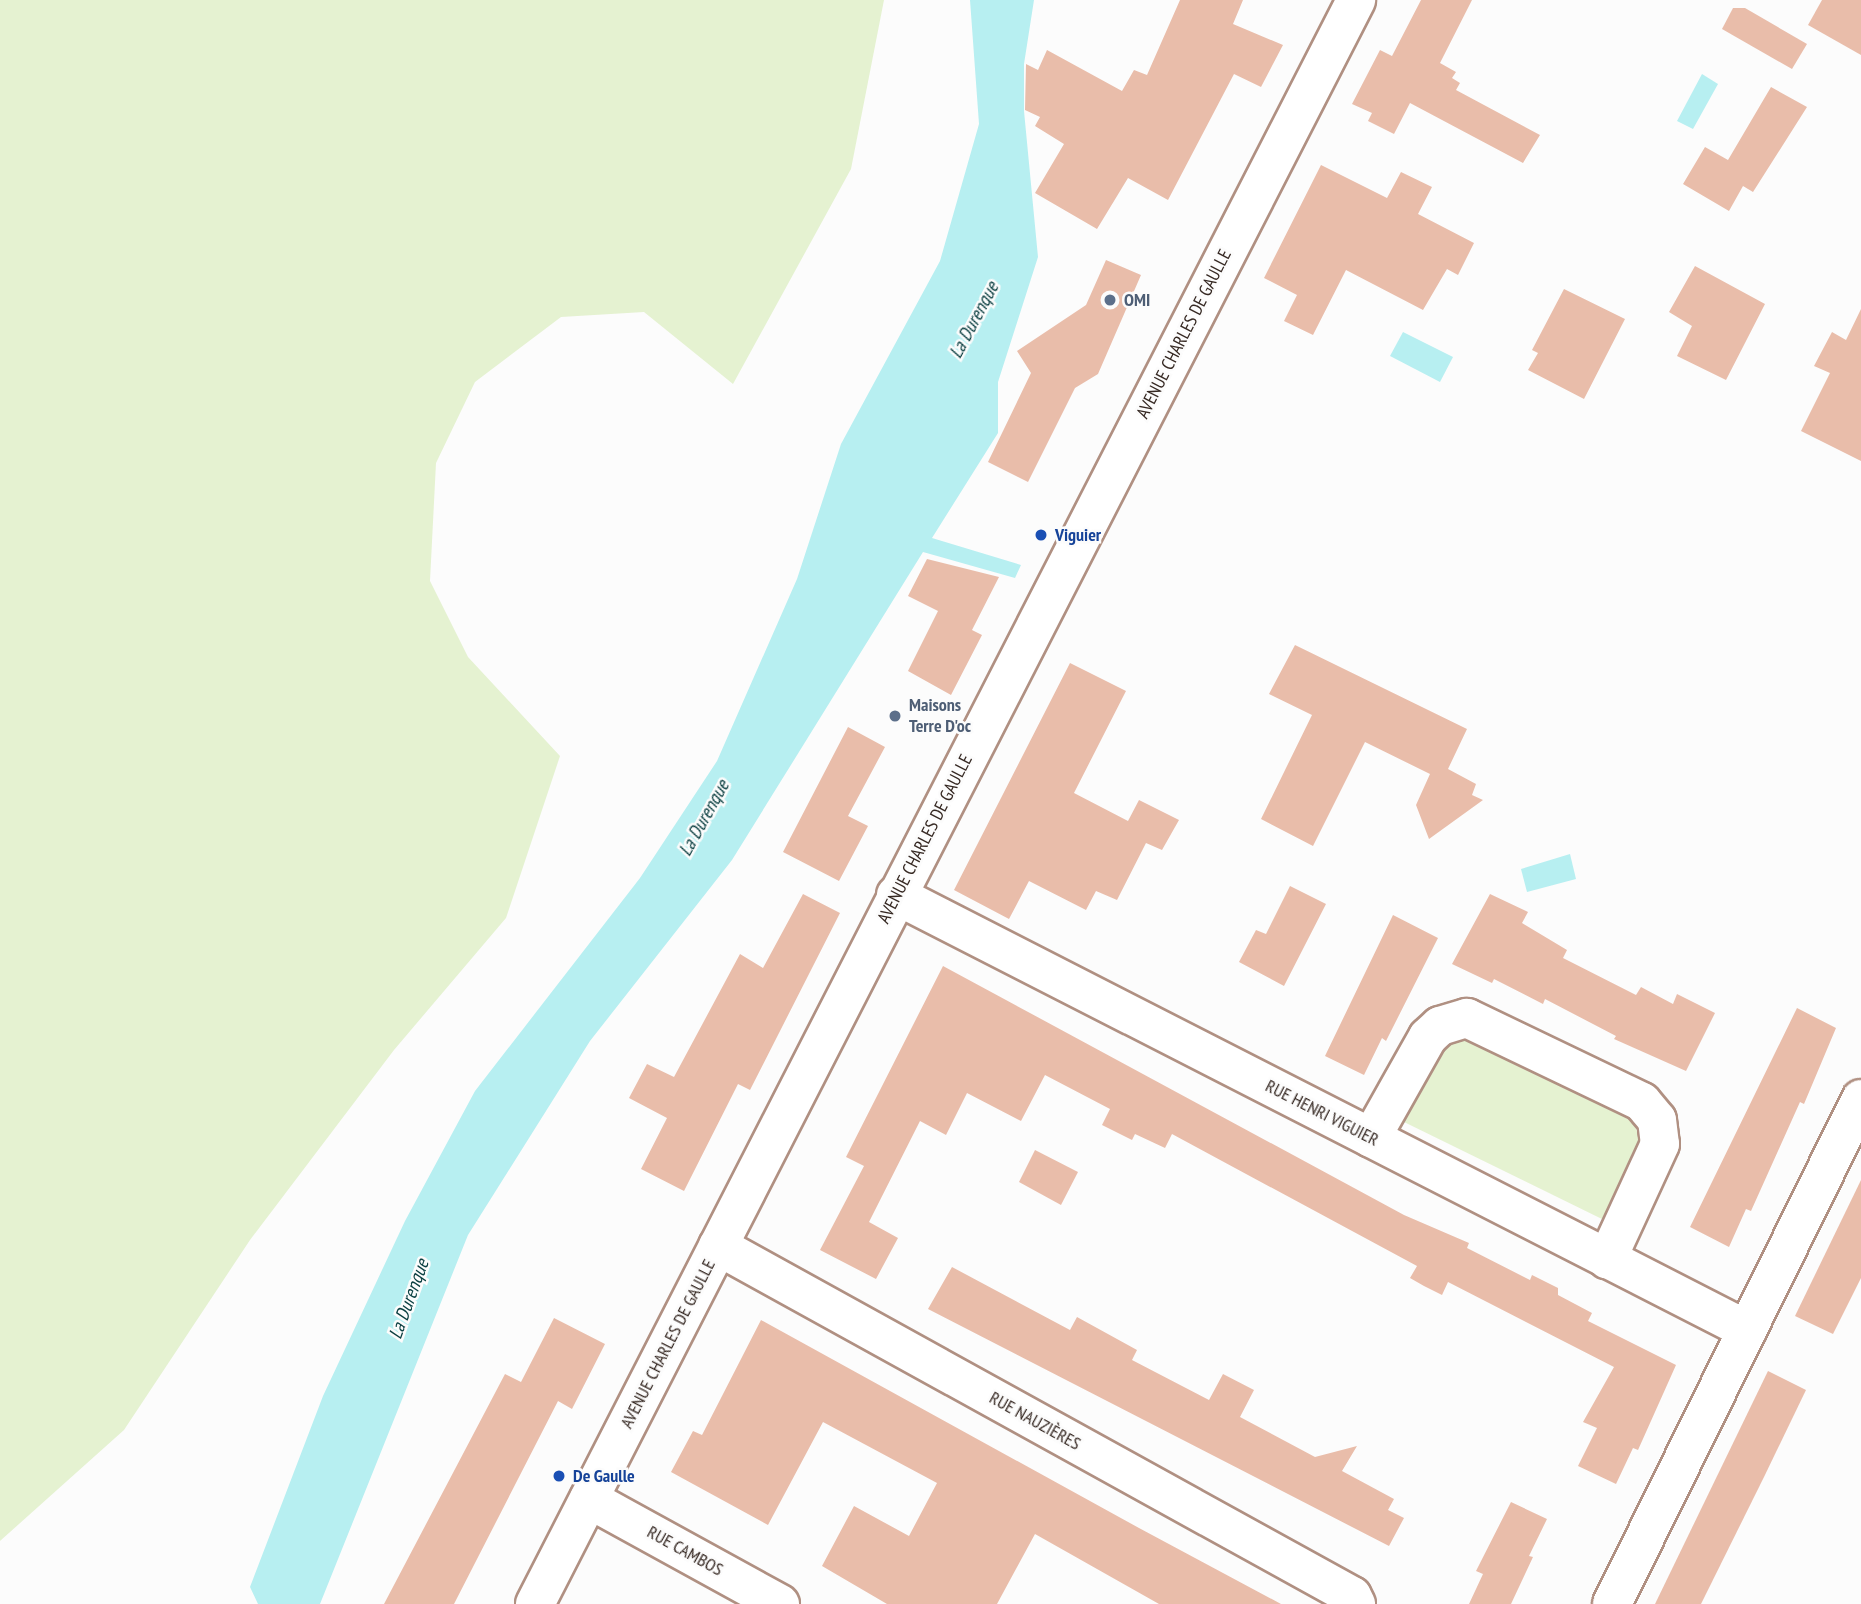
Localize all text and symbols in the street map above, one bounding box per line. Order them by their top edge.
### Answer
street label: AVENUE CHARLES DE GAULLE [1132,246,1236,422]
water label: La Durenque [944,278,1004,362]
place label: OMI [1124,289,1150,311]
marker: OMI [1102,292,1118,308]
place label: Viguier [1055,524,1101,546]
marker: Viguier [1033,527,1049,543]
place label: Maisons Terre D'oc [909,695,971,738]
marker: Maisons Terre D'oc [887,708,903,724]
street label: AVENUE CHARLES DE GAULLE [873,751,977,927]
water label: La Durenque [674,776,734,860]
street label: RUE HENRI VIGUIER [1262,1075,1382,1151]
water label: La Durenque [384,1256,434,1342]
street label: AVENUE CHARLES DE GAULLE [616,1256,720,1432]
street label: RUE NAUZIÈRES [986,1387,1084,1455]
place label: De Gaulle [573,1465,635,1487]
marker: De Gaulle [551,1468,567,1484]
street label: RUE CAMBOS [643,1521,727,1581]

